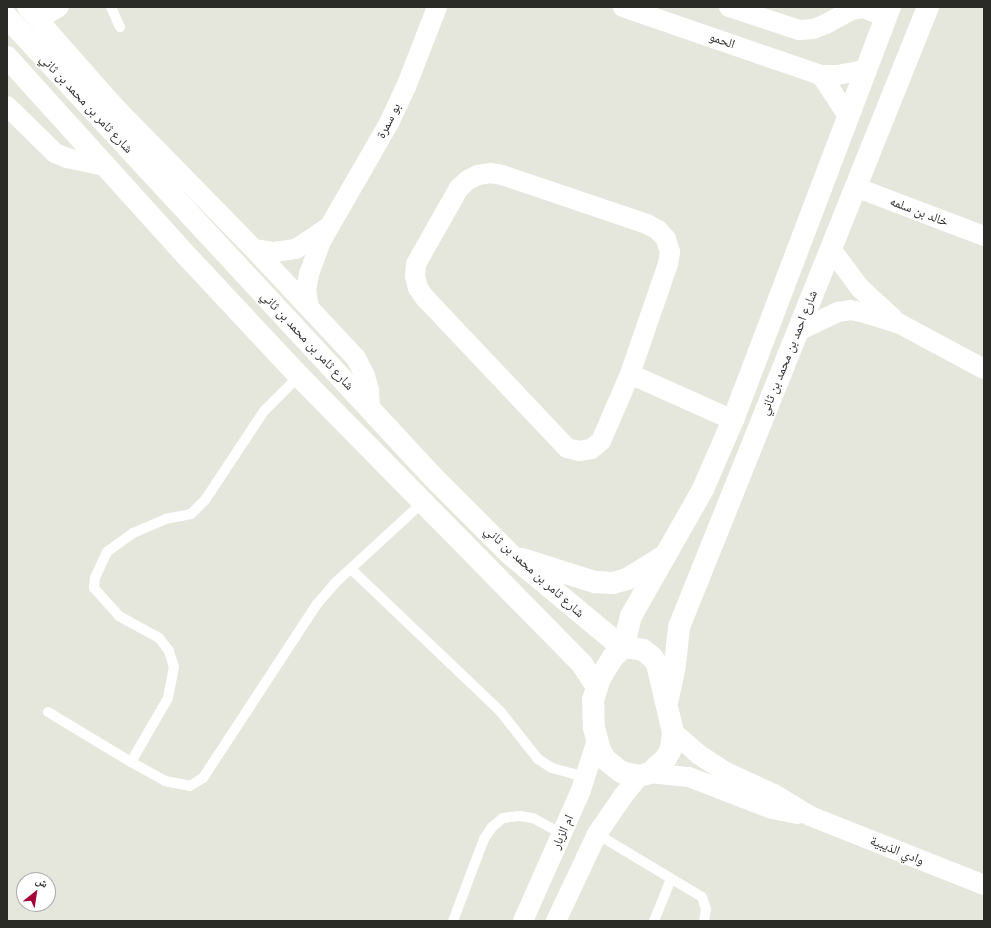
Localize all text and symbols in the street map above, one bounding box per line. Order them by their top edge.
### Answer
street label: الحمو [707,29,737,53]
street label: شارع ثامر بن محمد بن ثاني [36,51,136,157]
street label: بو سمرة [374,101,404,141]
street label: خالد بن سلمه [888,194,950,230]
street label: شارع ثامر بن محمد بن ثاني [257,288,357,394]
street label: شارع احمد بن محمد بن ثاني [757,288,821,418]
street label: شارع ثامر بن محمد بن ثاني [481,523,587,621]
street label: ام الزبار [549,812,577,852]
street label: وادي الذيبية [868,833,926,869]
north arrow [16,872,56,912]
text: ش [33,873,50,891]

